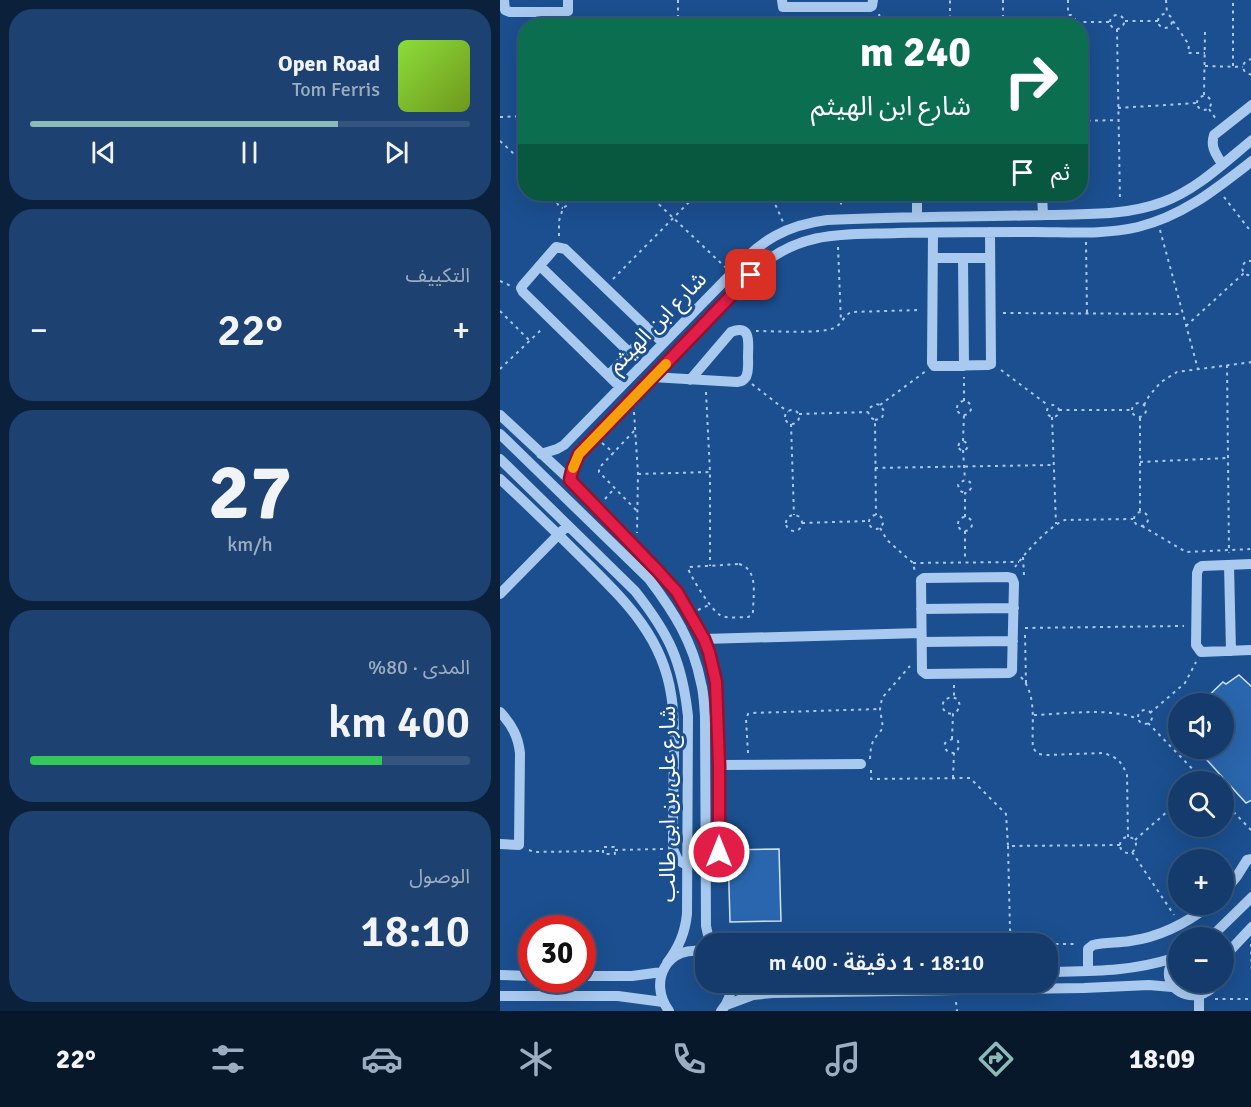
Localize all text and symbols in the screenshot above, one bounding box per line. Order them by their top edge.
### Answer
text: 240 m [860,27,971,78]
icon: right [992,42,1070,120]
text: Open Road [278,50,380,77]
text: Tom Ferris [292,77,380,102]
text: شارع ابن الهيثم [811,90,971,123]
icon: previous [87,136,120,169]
icon: pause [233,136,266,169]
icon: next [380,136,413,169]
icon: arrive [1006,156,1039,189]
text: ثم [1051,159,1070,186]
pin [725,249,776,300]
icon: arrive [734,258,767,291]
text: التكييف [406,263,470,288]
street label: شارع ابن الهيثم [602,266,714,380]
text: 22° [217,303,283,358]
text: − [30,310,48,351]
text: + [452,310,470,351]
text: 27 [208,445,292,541]
text: km/h [227,532,273,557]
text: المدى · 80% [368,655,470,680]
map controls [1168,693,1234,993]
button: sound [1168,693,1234,759]
text: 400 km [328,695,470,750]
street label: شارع على بن ابى طالب [654,706,684,902]
button: search [1168,771,1234,837]
position arrow [687,820,751,884]
button: + [1168,849,1234,915]
text: الوصول [409,864,470,889]
text: 18:10 [360,904,470,959]
speed limit sign: 30 [518,915,596,993]
button: − [1168,927,1234,993]
text: 18:10 · 1 دقيقة · 400 m [769,949,984,976]
icon: filters [207,1038,249,1080]
icon: car [361,1038,403,1080]
icon: climate [515,1038,557,1080]
icon: phone [668,1038,710,1080]
icon: music [822,1038,864,1080]
icon: directions [975,1038,1017,1080]
text: 22° [56,1043,96,1076]
text: 18:09 [1129,1043,1195,1076]

